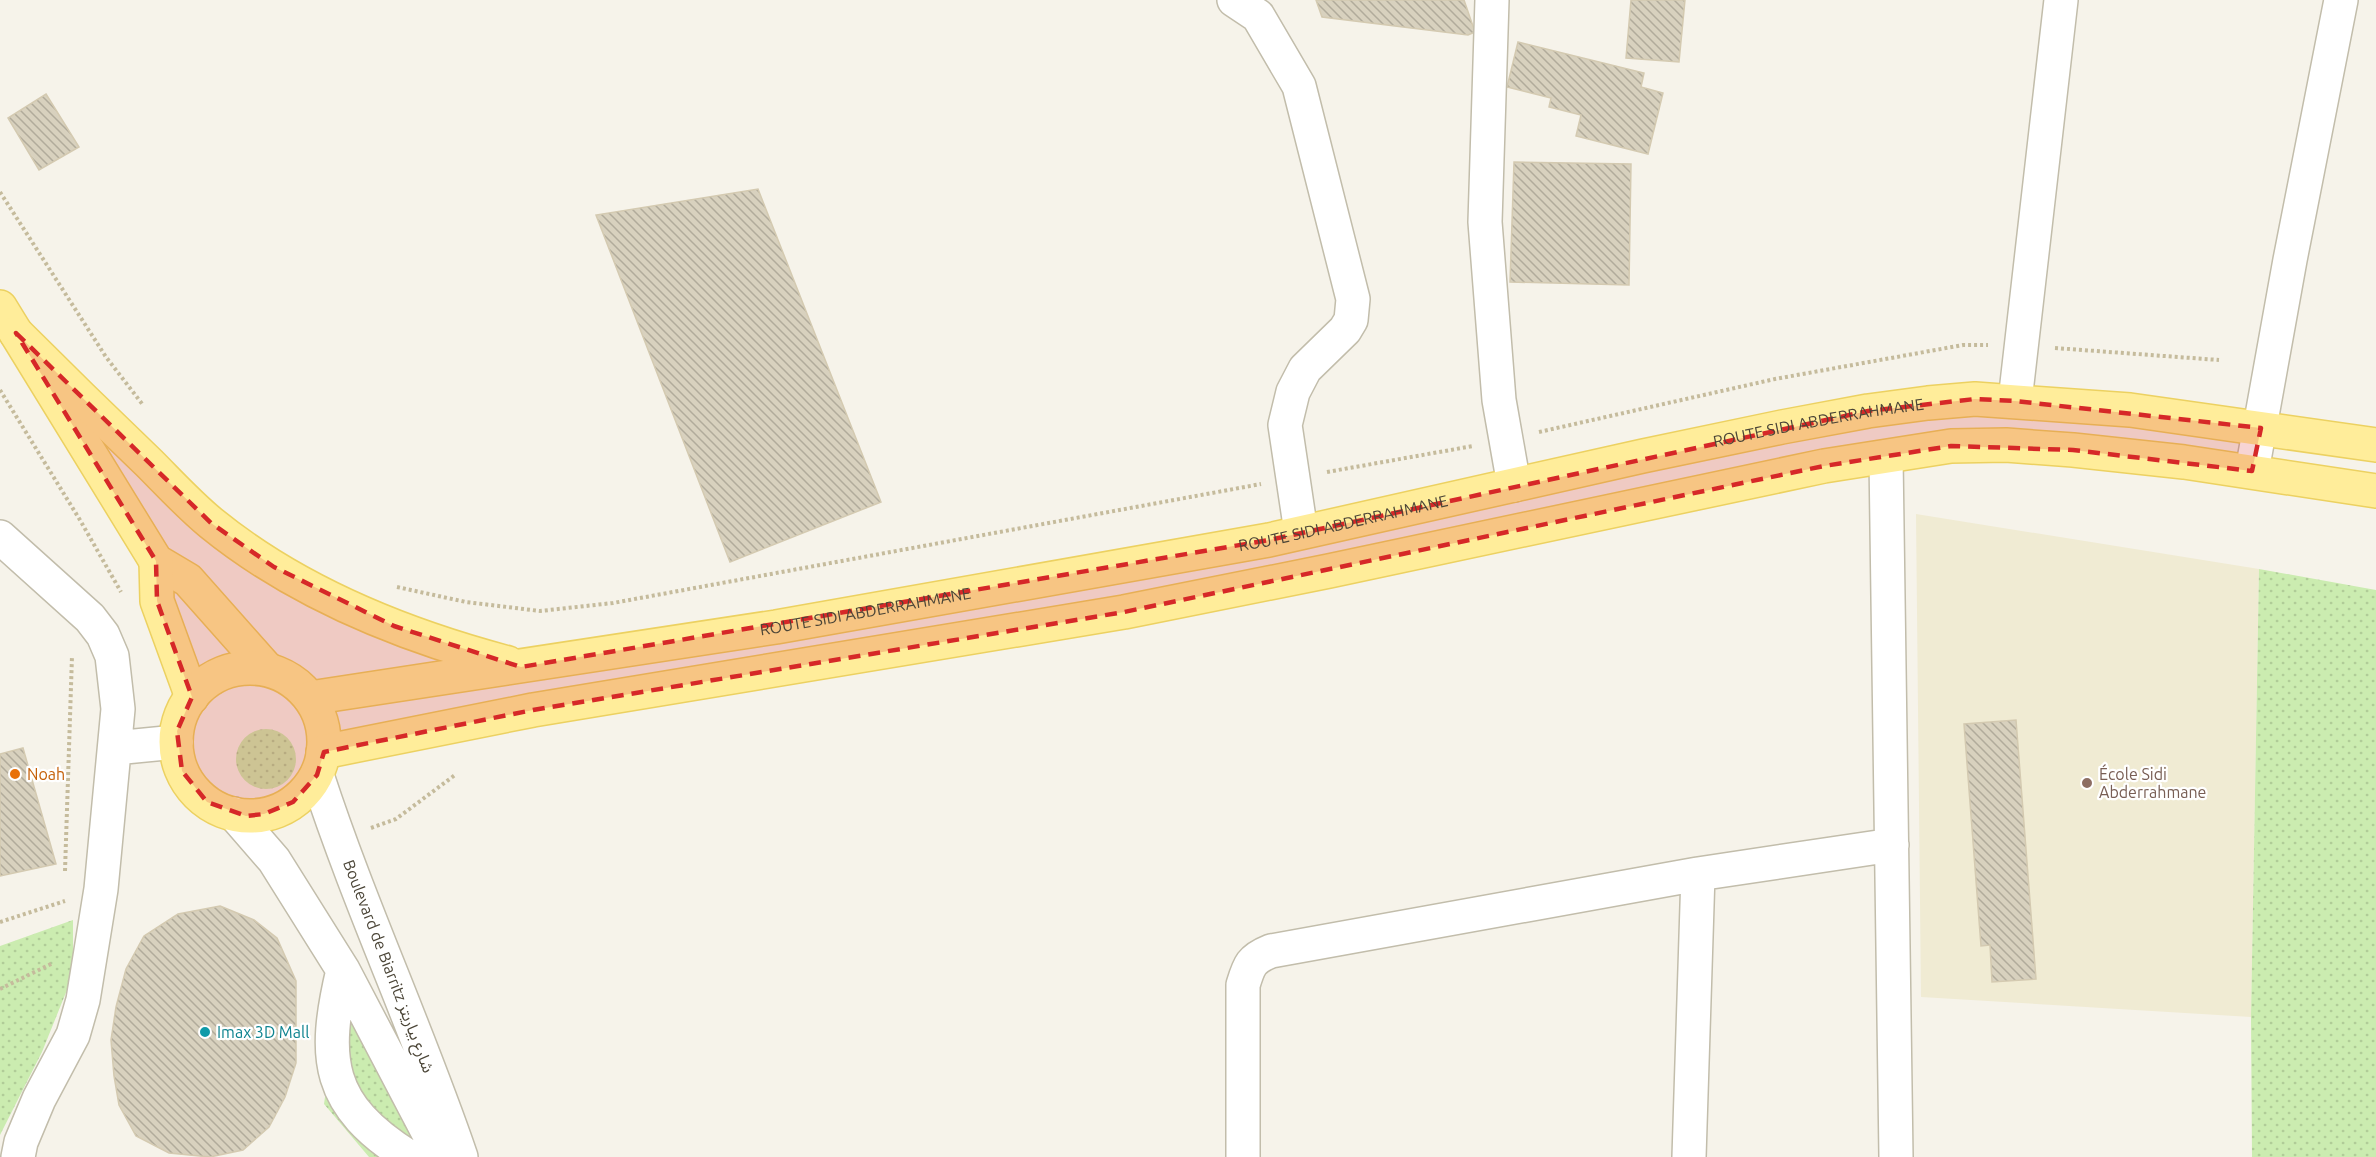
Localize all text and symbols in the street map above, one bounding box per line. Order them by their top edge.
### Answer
street label: ROUTE SIDI ABDERRAHMANE [1711,395,1925,450]
street label: ROUTE SIDI ABDERRAHMANE [1237,491,1450,554]
street label: ROUTE SIDI ABDERRAHMANE [758,584,972,638]
place label: École Sidi Abderrahmane [2099,763,2206,801]
place label: Noah [27,765,65,783]
marker: Noah [8,767,22,781]
marker: École Sidi Abderrahmane [2080,776,2094,790]
street label: Boulevard de Biarritz شارع بياريتز [336,857,438,1076]
place label: Imax 3D Mall [217,1023,309,1041]
marker: Imax 3D Mall [198,1025,212,1039]

